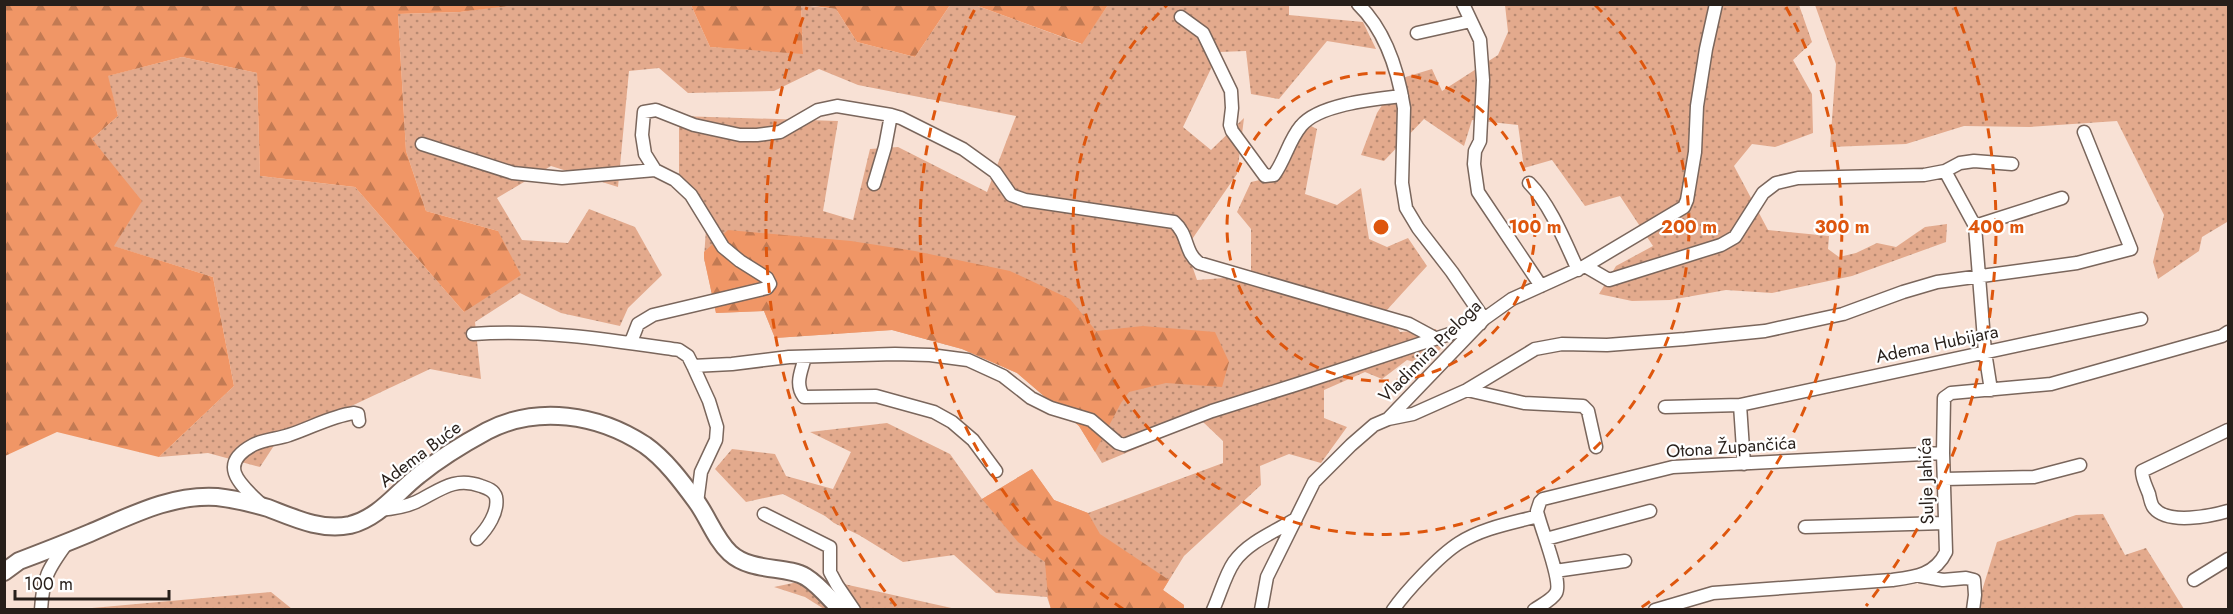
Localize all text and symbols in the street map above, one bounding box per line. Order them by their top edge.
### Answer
text: 100 m [1508,214,1562,240]
text: 200 m [1661,214,1717,240]
text: 300 m [1814,214,1870,240]
text: 400 m [1968,214,2024,240]
centre of rings [1371,217,1391,237]
street label: Vladimira Preloga [1373,294,1487,408]
street label: Adema Hubijara [1873,318,2001,370]
street label: Adema Buće [373,414,467,494]
street label: Otona Župančića [1665,429,1797,465]
street label: Sulje Jahića [1911,437,1941,525]
scale bar [15,563,170,601]
text: 100 m [24,571,73,597]

